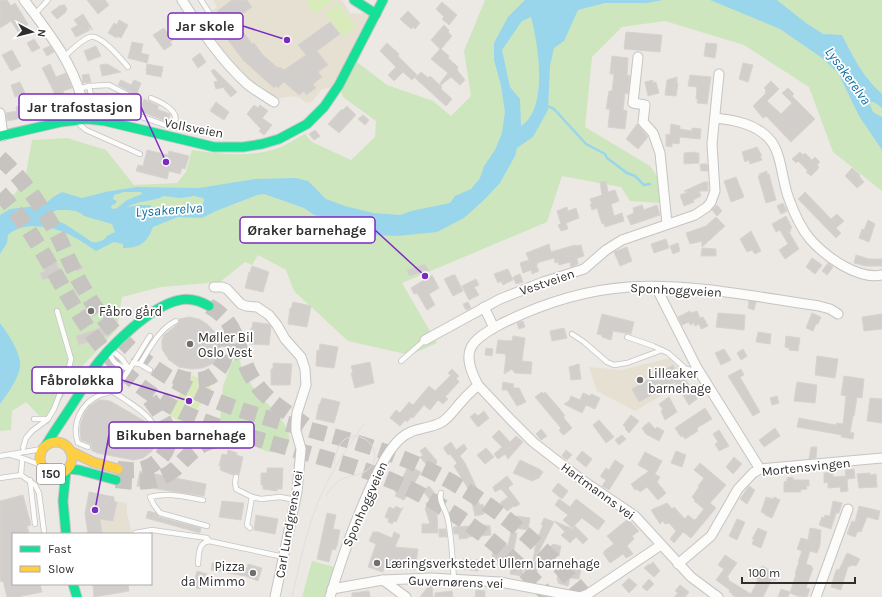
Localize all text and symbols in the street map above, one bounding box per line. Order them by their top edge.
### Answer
north arrow [12,12,52,52]
callout: Jar skole [168,13,243,39]
text: Jar skole [176,18,234,35]
text: N [34,28,48,38]
water label: Lysakerelva [821,44,875,108]
callout: Jar trafostasjon [19,94,141,120]
text: Jar trafostasjon [27,99,133,116]
street label: Vollsveien [163,115,225,141]
water label: Lysakerelva [135,199,203,221]
callout: Øraker barnehage [240,217,375,243]
text: Øraker barnehage [248,222,366,239]
street label: Vestveien [518,266,576,298]
street label: Sponhoggveien [630,280,722,300]
place label: Fåbro gård [99,304,162,319]
marker: Fåbro gård [86,306,96,316]
place label: Møller Bil Oslo Vest [198,330,253,360]
marker: Møller Bil Oslo Vest [185,339,195,349]
place label: Lilleaker barnehage [648,366,711,396]
callout: Fåbroløkka [32,367,122,393]
text: Fåbroløkka [40,372,114,389]
marker: Lilleaker barnehage [635,375,645,385]
callout: Bikuben barnehage [109,422,254,448]
text: Bikuben barnehage [116,427,246,444]
street label: Mortensvingen [761,455,851,479]
street label: Sponhoggveien [340,459,390,549]
street label: Hartmanns vei [558,459,638,523]
road number: 150 [37,464,65,484]
street label: Carl Lundgrens vei [272,469,306,579]
legend [12,533,152,585]
text: Fast [48,542,72,556]
place label: Læringsverkstedet Ullern barnehage [385,556,600,571]
marker: Læringsverkstedet Ullern barnehage [372,558,382,568]
place label: Pizza da Mimmo [181,559,245,589]
scale bar [742,559,855,585]
text: Slow [48,562,74,576]
text: 100 m [748,566,780,580]
marker: Pizza da Mimmo [248,568,258,578]
street label: Guvernørens vei [408,573,504,591]

